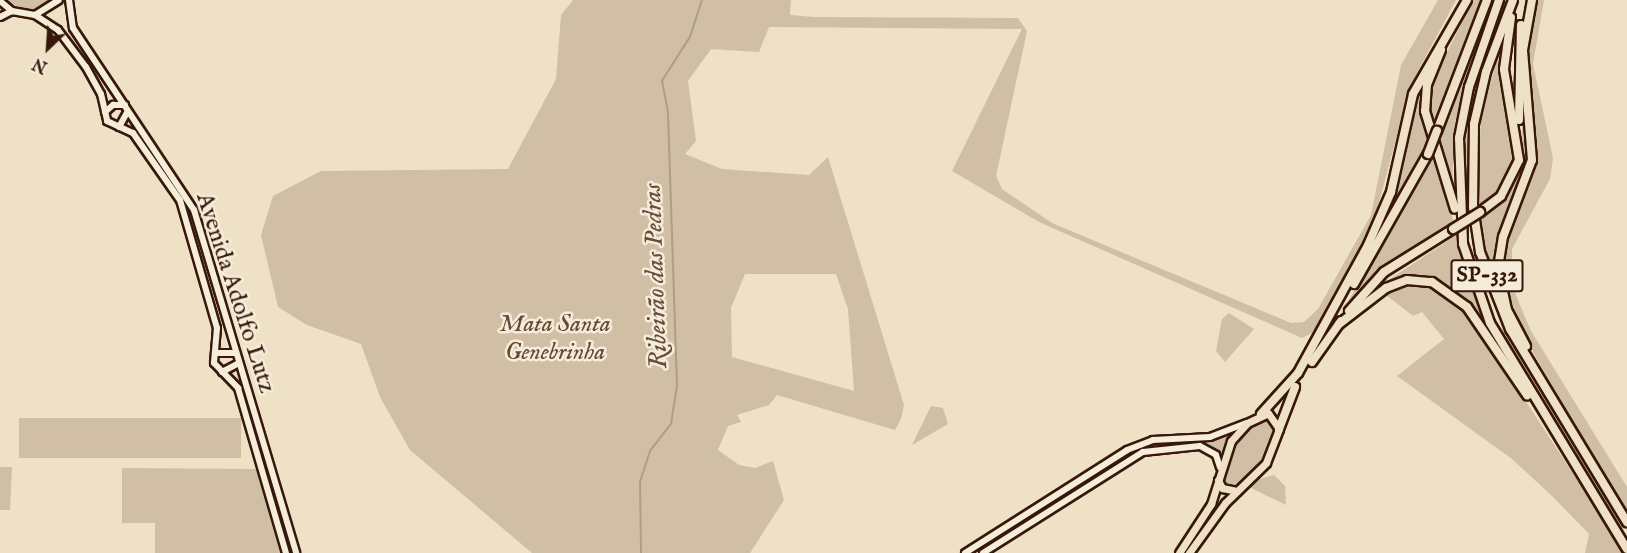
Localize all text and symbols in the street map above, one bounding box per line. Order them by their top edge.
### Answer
north arrow [18,18,78,78]
text: N [30,52,51,76]
water label: Ribeirão das Pedras [637,183,675,369]
street label: Avenida Adolfo Lutz [189,189,281,397]
road number: SP-332 [1450,257,1524,295]
park label: Mata Santa Genebrinha [499,311,611,367]

